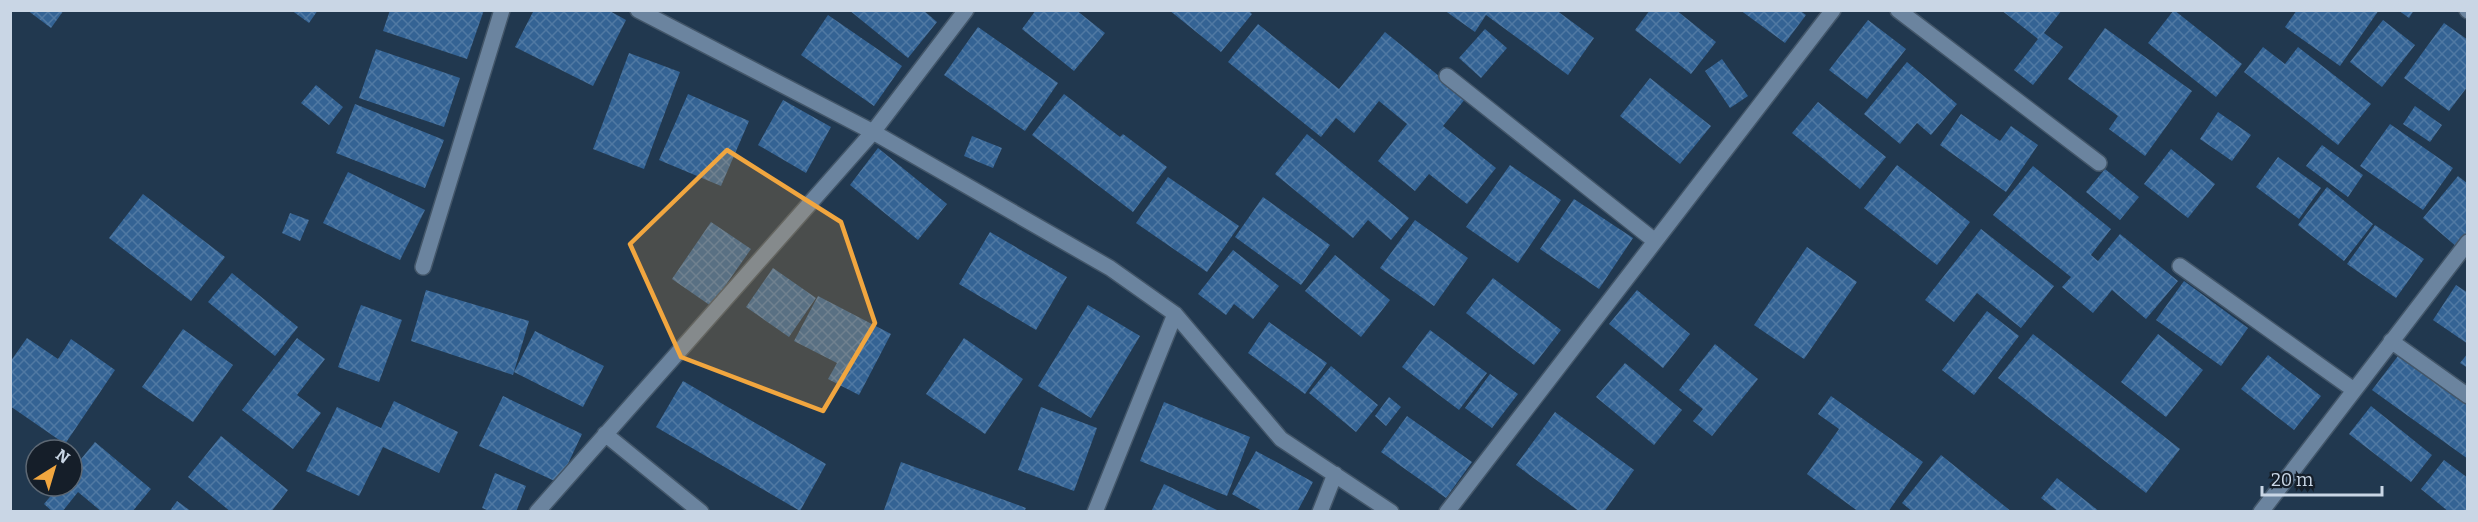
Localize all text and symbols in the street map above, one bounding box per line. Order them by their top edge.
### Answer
north arrow [24,438,84,498]
text: N [52,445,73,468]
scale bar [2262,459,2382,497]
text: 20 m [2271,469,2313,491]

